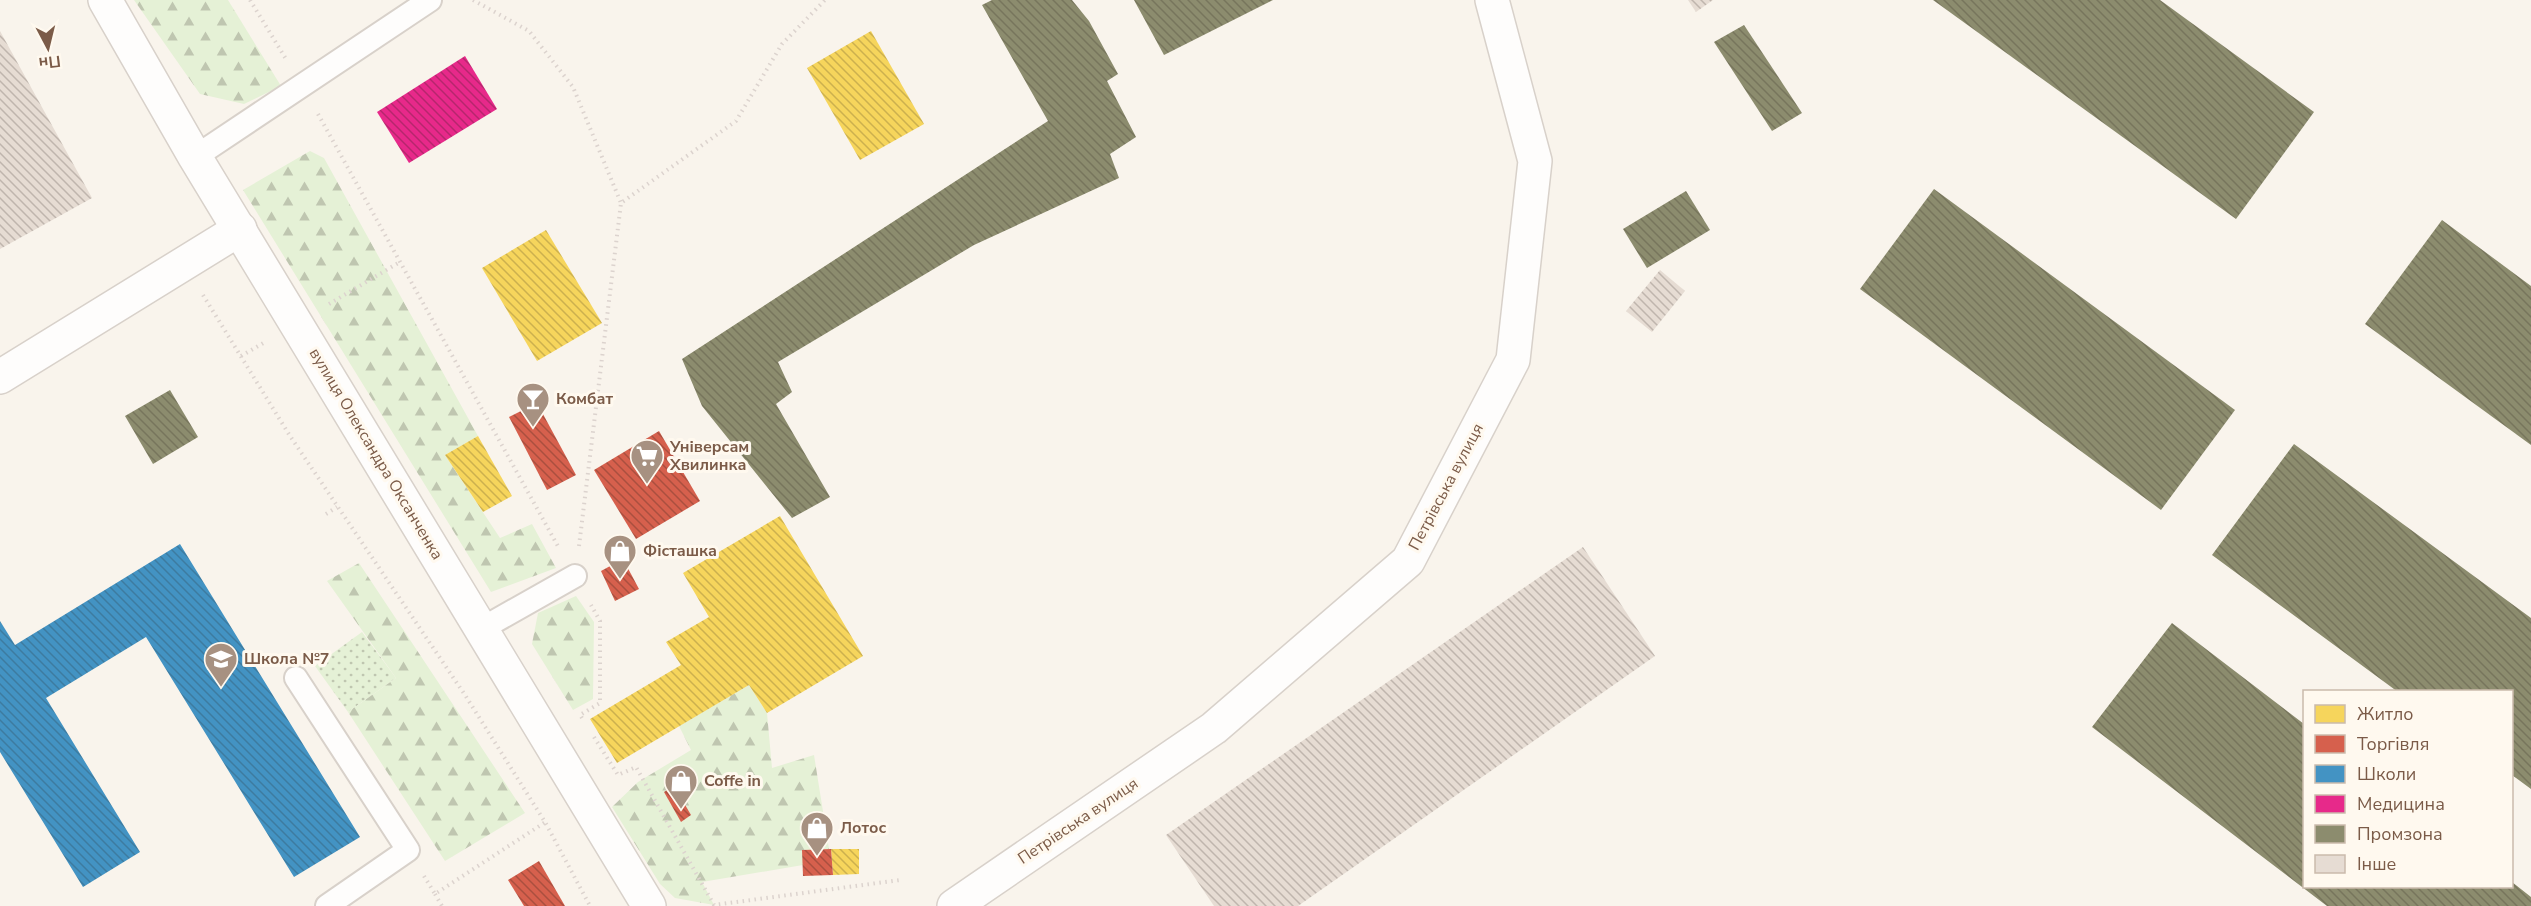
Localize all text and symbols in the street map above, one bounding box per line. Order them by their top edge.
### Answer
north arrow [18,18,78,78]
text: Пн [37,50,62,74]
street label: вулиця Олександра Оксанченка [304,344,448,564]
bar icon: Комбат [515,381,551,428]
place label: Комбат [556,388,613,410]
street label: Петрівська вулиця [1403,420,1489,554]
place label: Універсам Хвилинка [669,436,749,476]
supermarket icon: Універсам Хвилинка [629,438,665,485]
shop icon: Фісташка [602,533,638,580]
place label: Фісташка [643,540,717,562]
school or university icon: Школа №7 [203,641,239,688]
place label: Школа №7 [244,648,329,670]
legend [2303,690,2513,888]
text: Житло [2357,702,2413,726]
text: Торгівля [2357,732,2429,756]
text: Школи [2357,762,2416,786]
shop icon: Coffe in [663,763,699,810]
place label: Coffe in [704,770,761,792]
street label: Петрівська вулиця [1014,773,1142,869]
text: Медицина [2357,792,2445,816]
shop icon: Лотос [799,810,835,857]
place label: Лотос [840,817,886,839]
text: Промзона [2357,822,2443,846]
text: Інше [2357,852,2396,876]

